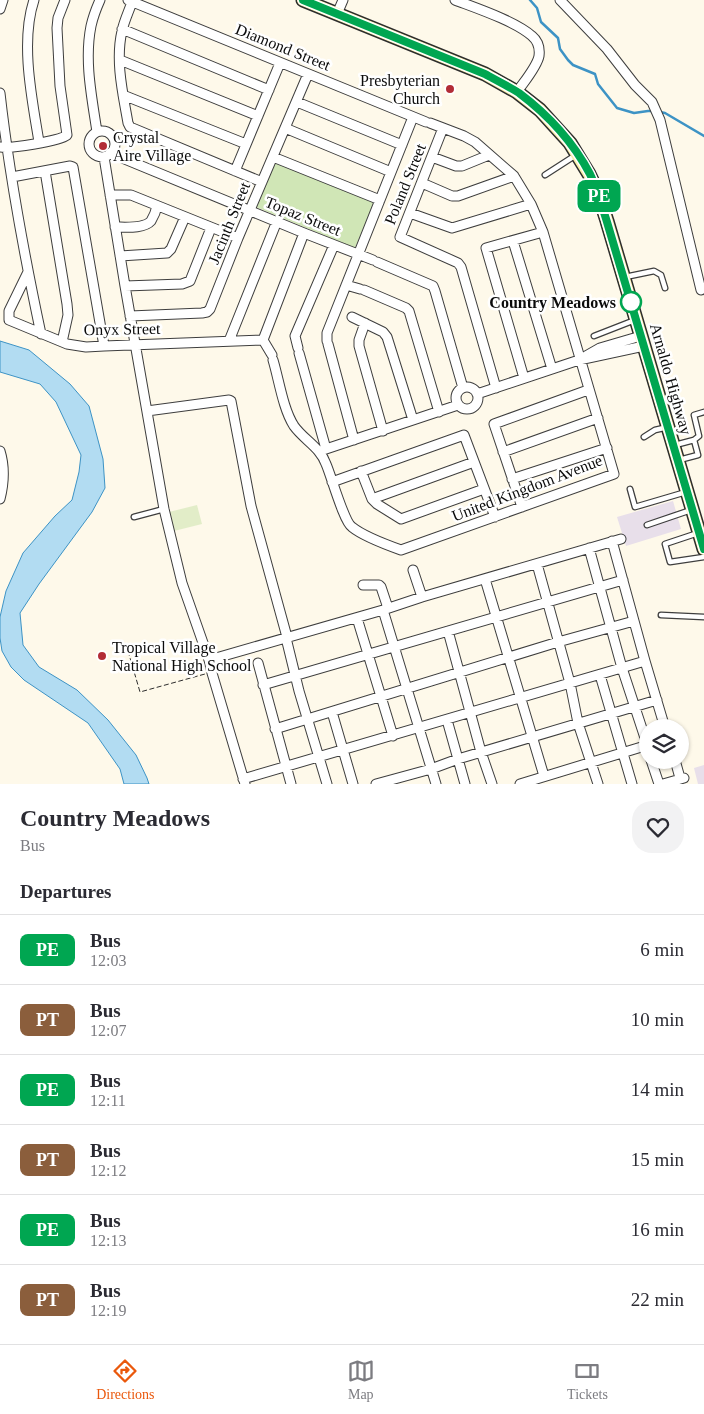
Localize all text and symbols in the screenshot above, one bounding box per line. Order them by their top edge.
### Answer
street label: Diamond Street [233,20,333,74]
place label: Presbyterian Church [360,72,440,107]
marker: Presbyterian Church [444,83,456,95]
place label: Crystal Aire Village [113,129,191,165]
marker: Crystal Aire Village [97,140,109,152]
street label: Poland Street [381,141,429,227]
street label: Jacinth Street [205,179,253,266]
line badge: PE [576,180,622,212]
text: PE [587,186,611,206]
street label: Topaz Street [262,193,344,240]
marker: Country Meadows [620,291,642,313]
place label: Country Meadows [489,294,616,312]
street label: Onyx Street [83,320,161,339]
street label: Arnaldo Highway [646,321,695,437]
street label: United Kingdom Avenue [449,451,605,525]
place label: Tropical Village National High School [112,639,252,675]
marker: Tropical Village National High School [96,650,108,662]
map controls [639,719,689,769]
button: layers [639,719,689,769]
button: heart [632,801,684,853]
text: Country Meadows [20,805,210,831]
text: Bus [20,837,45,854]
text: Departures [20,881,111,902]
text: Bus [90,930,121,951]
text: 6 min [640,939,684,960]
text: PE [36,940,59,960]
text: 12:03 [90,952,126,969]
text: Bus [90,1000,121,1021]
text: 10 min [631,1009,684,1030]
text: PT [36,1010,59,1030]
text: 12:07 [90,1022,126,1039]
text: Bus [90,1070,121,1091]
text: 14 min [631,1079,684,1100]
text: PE [36,1080,59,1100]
text: 12:11 [90,1092,126,1109]
text: Bus [90,1140,121,1161]
text: 15 min [631,1149,684,1170]
text: PT [36,1150,59,1170]
text: 12:12 [90,1162,126,1179]
text: Bus [90,1210,121,1231]
text: 16 min [631,1219,684,1240]
text: PE [36,1220,59,1240]
text: 12:13 [90,1232,126,1249]
text: Bus [90,1280,121,1301]
text: 22 min [631,1289,684,1310]
text: PT [36,1290,59,1310]
text: 12:19 [90,1302,126,1319]
tab: Directions [96,1357,154,1403]
tab: Map [347,1357,375,1403]
tab: Tickets [567,1357,608,1403]

